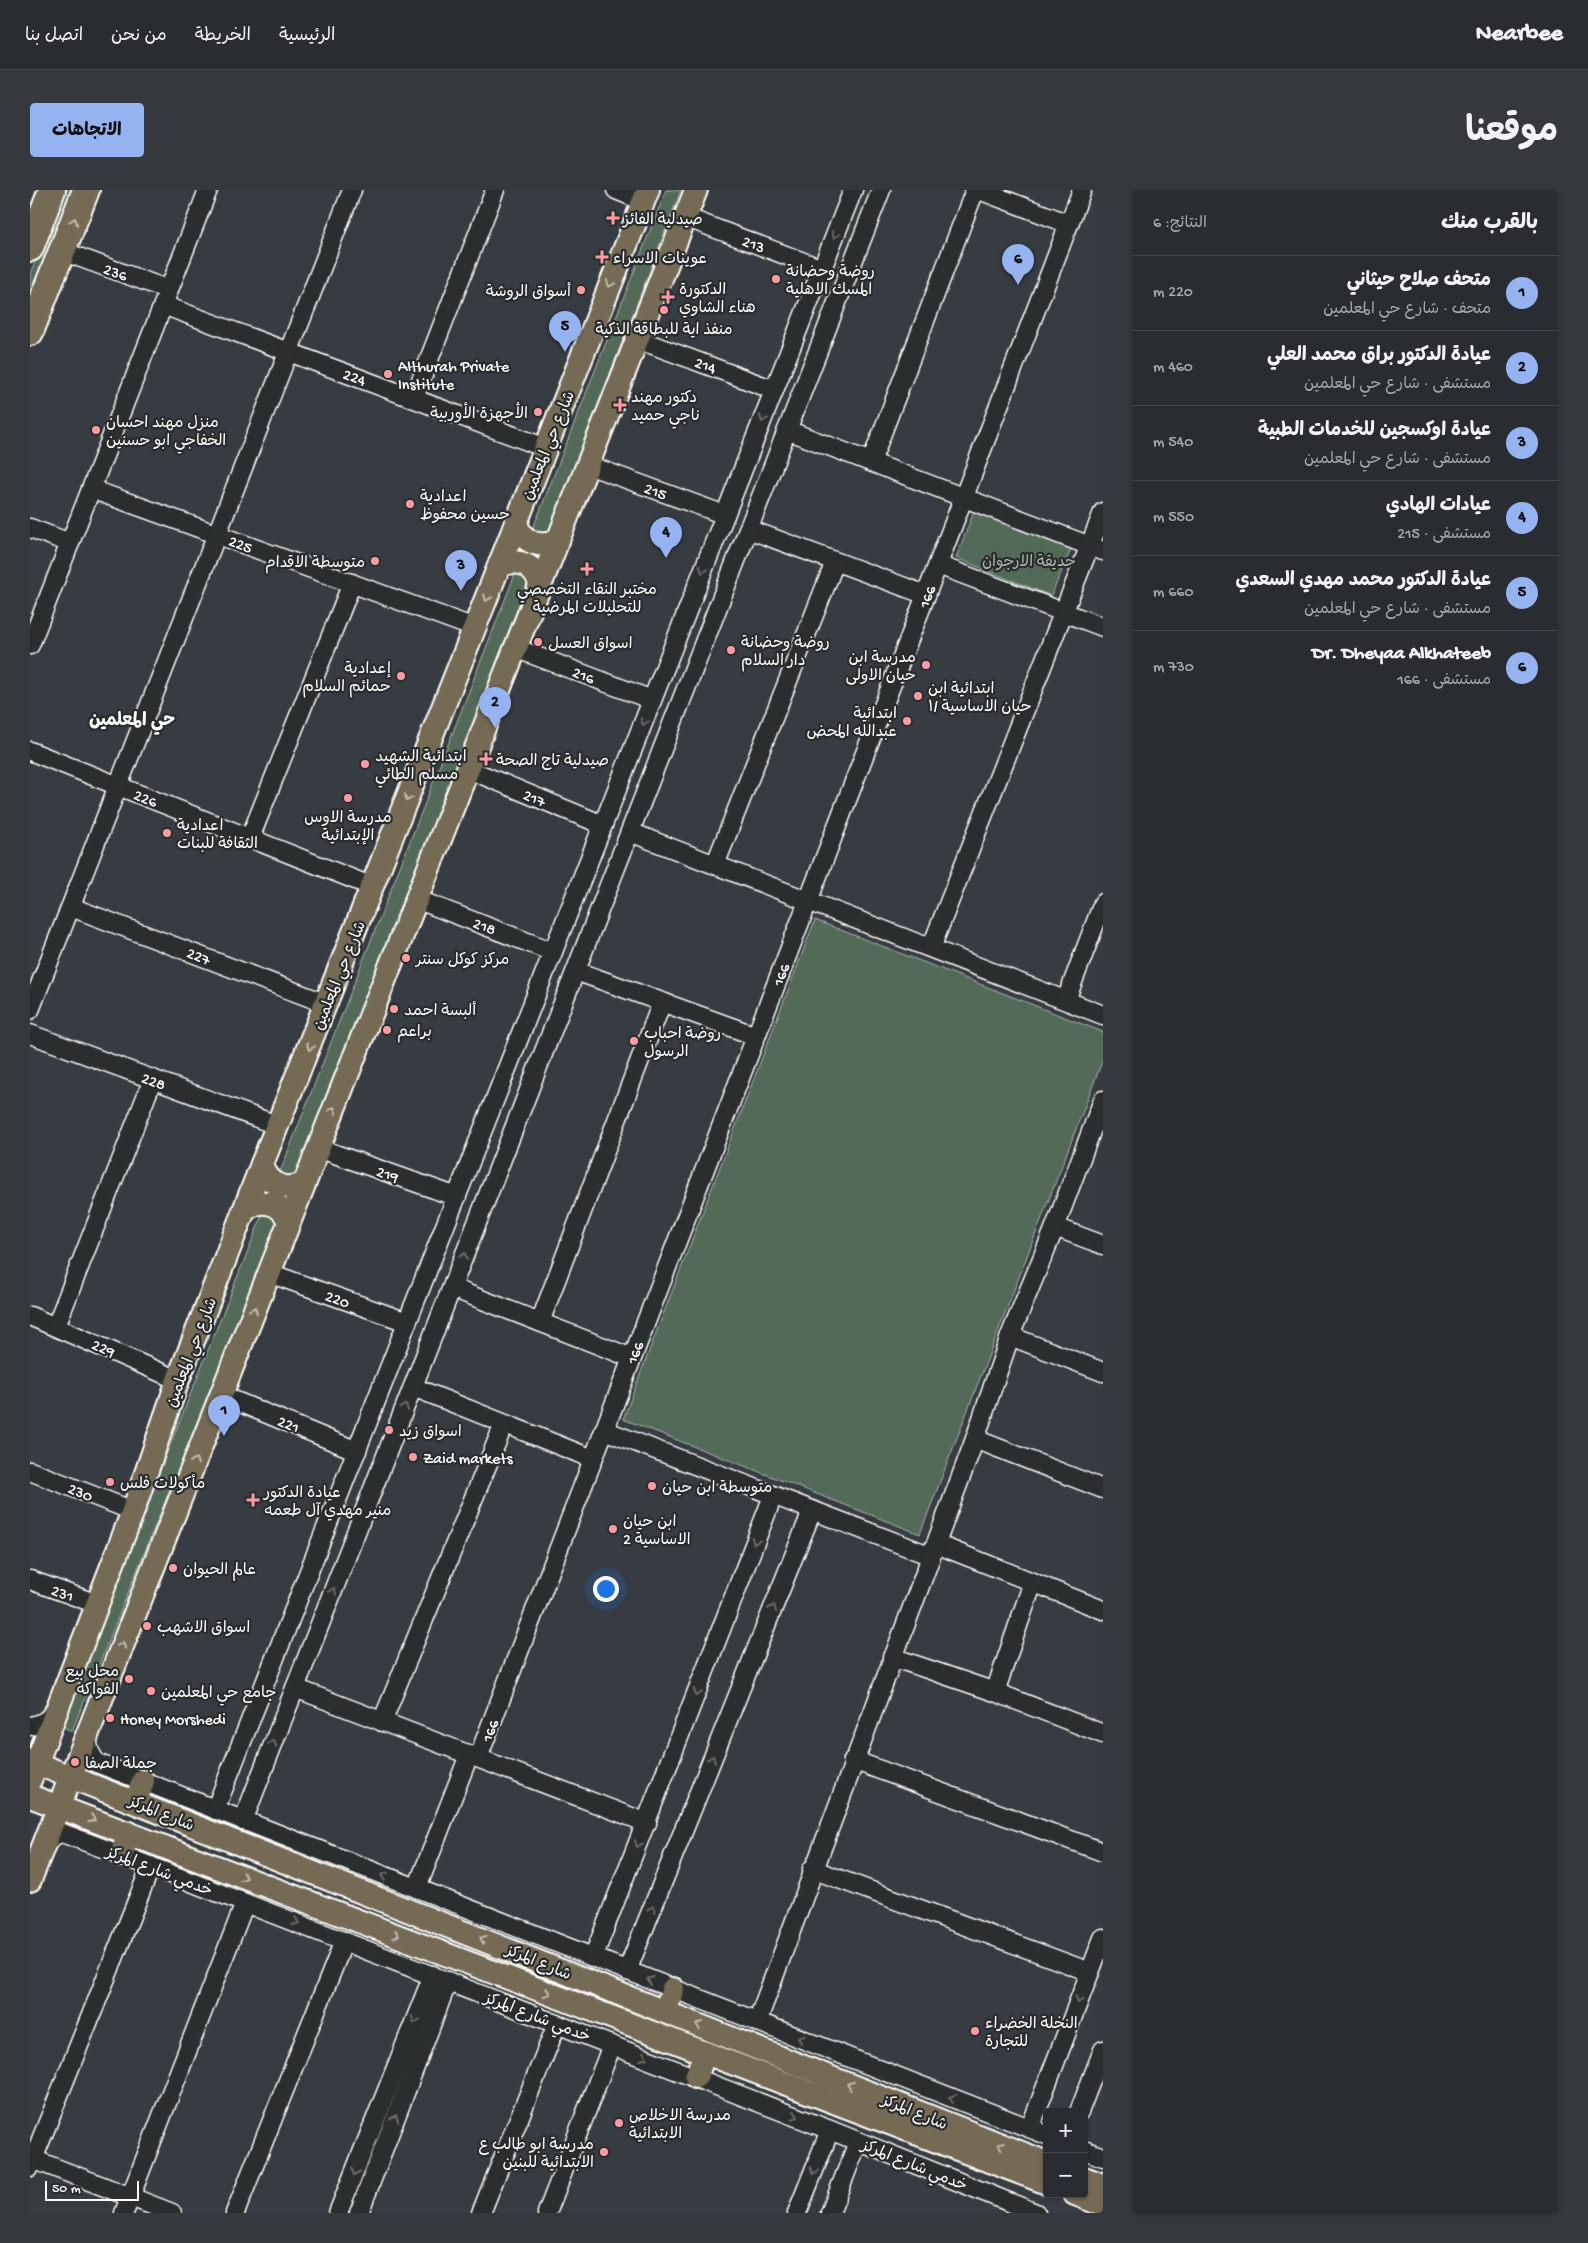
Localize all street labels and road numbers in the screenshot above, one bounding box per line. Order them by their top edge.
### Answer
street label: 213 [739,233,767,259]
street label: 236 [100,261,130,288]
street label: 214 [691,355,719,380]
street label: 224 [340,366,368,392]
street label: شارع حي المعلمين [520,389,583,504]
street label: 215 [641,480,669,506]
street label: 225 [225,533,254,559]
street label: 166 [916,582,943,612]
street label: 216 [569,664,597,690]
street label: 226 [130,787,160,814]
street label: 217 [520,787,548,814]
street label: 218 [470,915,498,941]
street label: شارع حي المعلمين [311,919,374,1034]
street label: 227 [183,945,213,972]
street label: 166 [770,960,797,990]
street label: 228 [138,1070,168,1096]
street label: 219 [373,1164,401,1189]
street label: 220 [322,1288,352,1314]
street label: شارع حي المعلمين [164,1296,225,1411]
street label: 229 [88,1337,117,1364]
street label: 166 [624,1338,651,1368]
street label: 221 [274,1413,302,1439]
street label: 230 [64,1481,95,1508]
street label: 231 [48,1582,76,1608]
street label: 166 [479,1716,506,1746]
street label: شارع المركز [123,1793,196,1837]
street label: خدمي شارع المركز [100,1844,215,1904]
street label: شارع المركز [500,1942,573,1986]
street label: خدمي شارع المركز [478,1990,593,2050]
street label: شارع المركز [876,2092,949,2136]
street label: خدمي شارع المركز [855,2137,969,2199]

